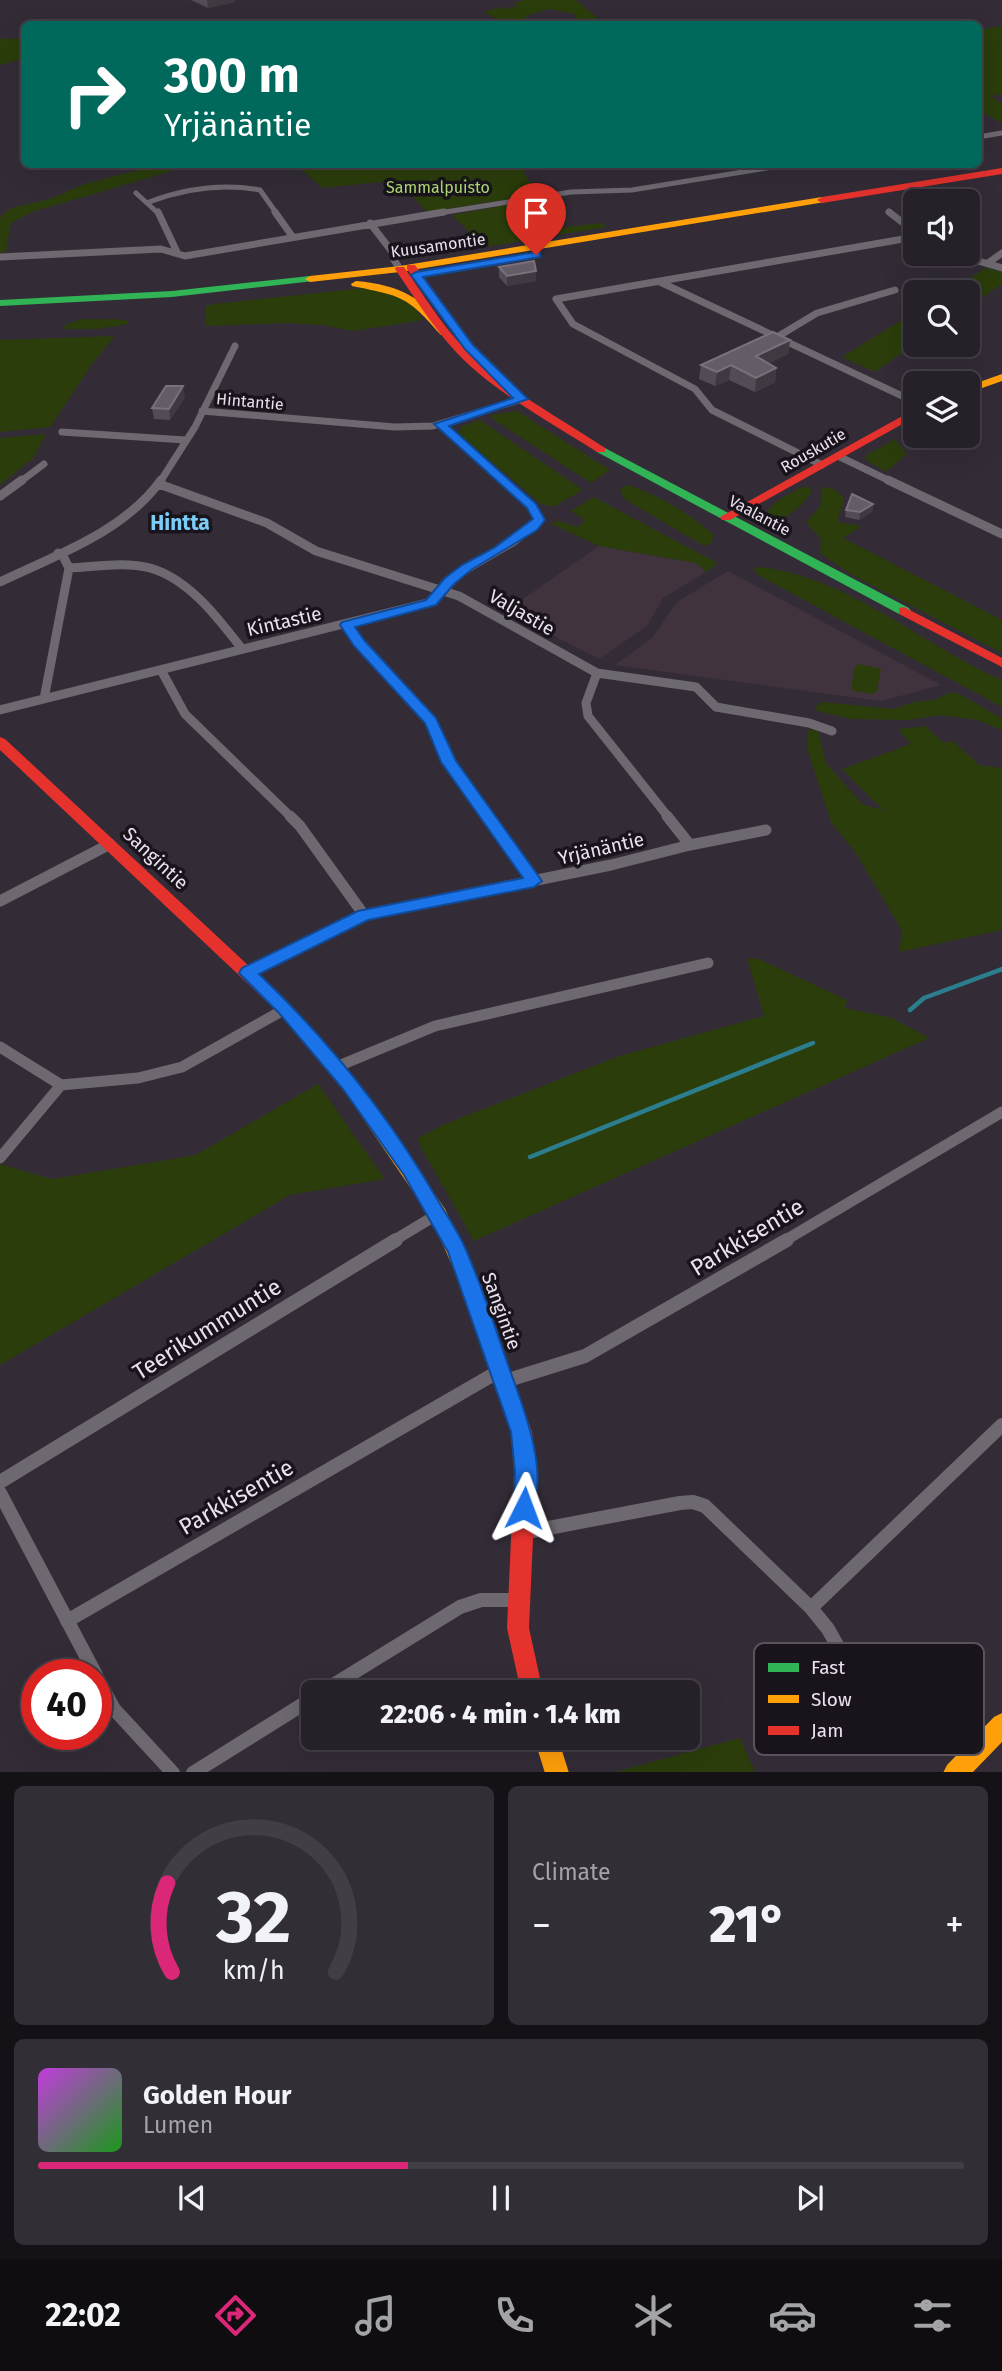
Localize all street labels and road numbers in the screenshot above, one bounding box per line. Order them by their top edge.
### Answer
street label: Kuusamontie [390,229,487,262]
street label: Hintantie [215,389,284,414]
street label: Rouskutie [777,424,849,477]
street label: Vaalantie [726,491,794,540]
street label: Valjastie [485,584,559,641]
street label: Kintastie [244,602,324,641]
street label: Sangintie [118,822,193,894]
street label: Yrjänäntie [556,827,646,870]
street label: Parkkisentie [685,1192,809,1282]
street label: Sangintie [477,1269,526,1353]
street label: Teerikummuntie [128,1272,286,1386]
street label: Parkkisentie [174,1453,298,1541]

